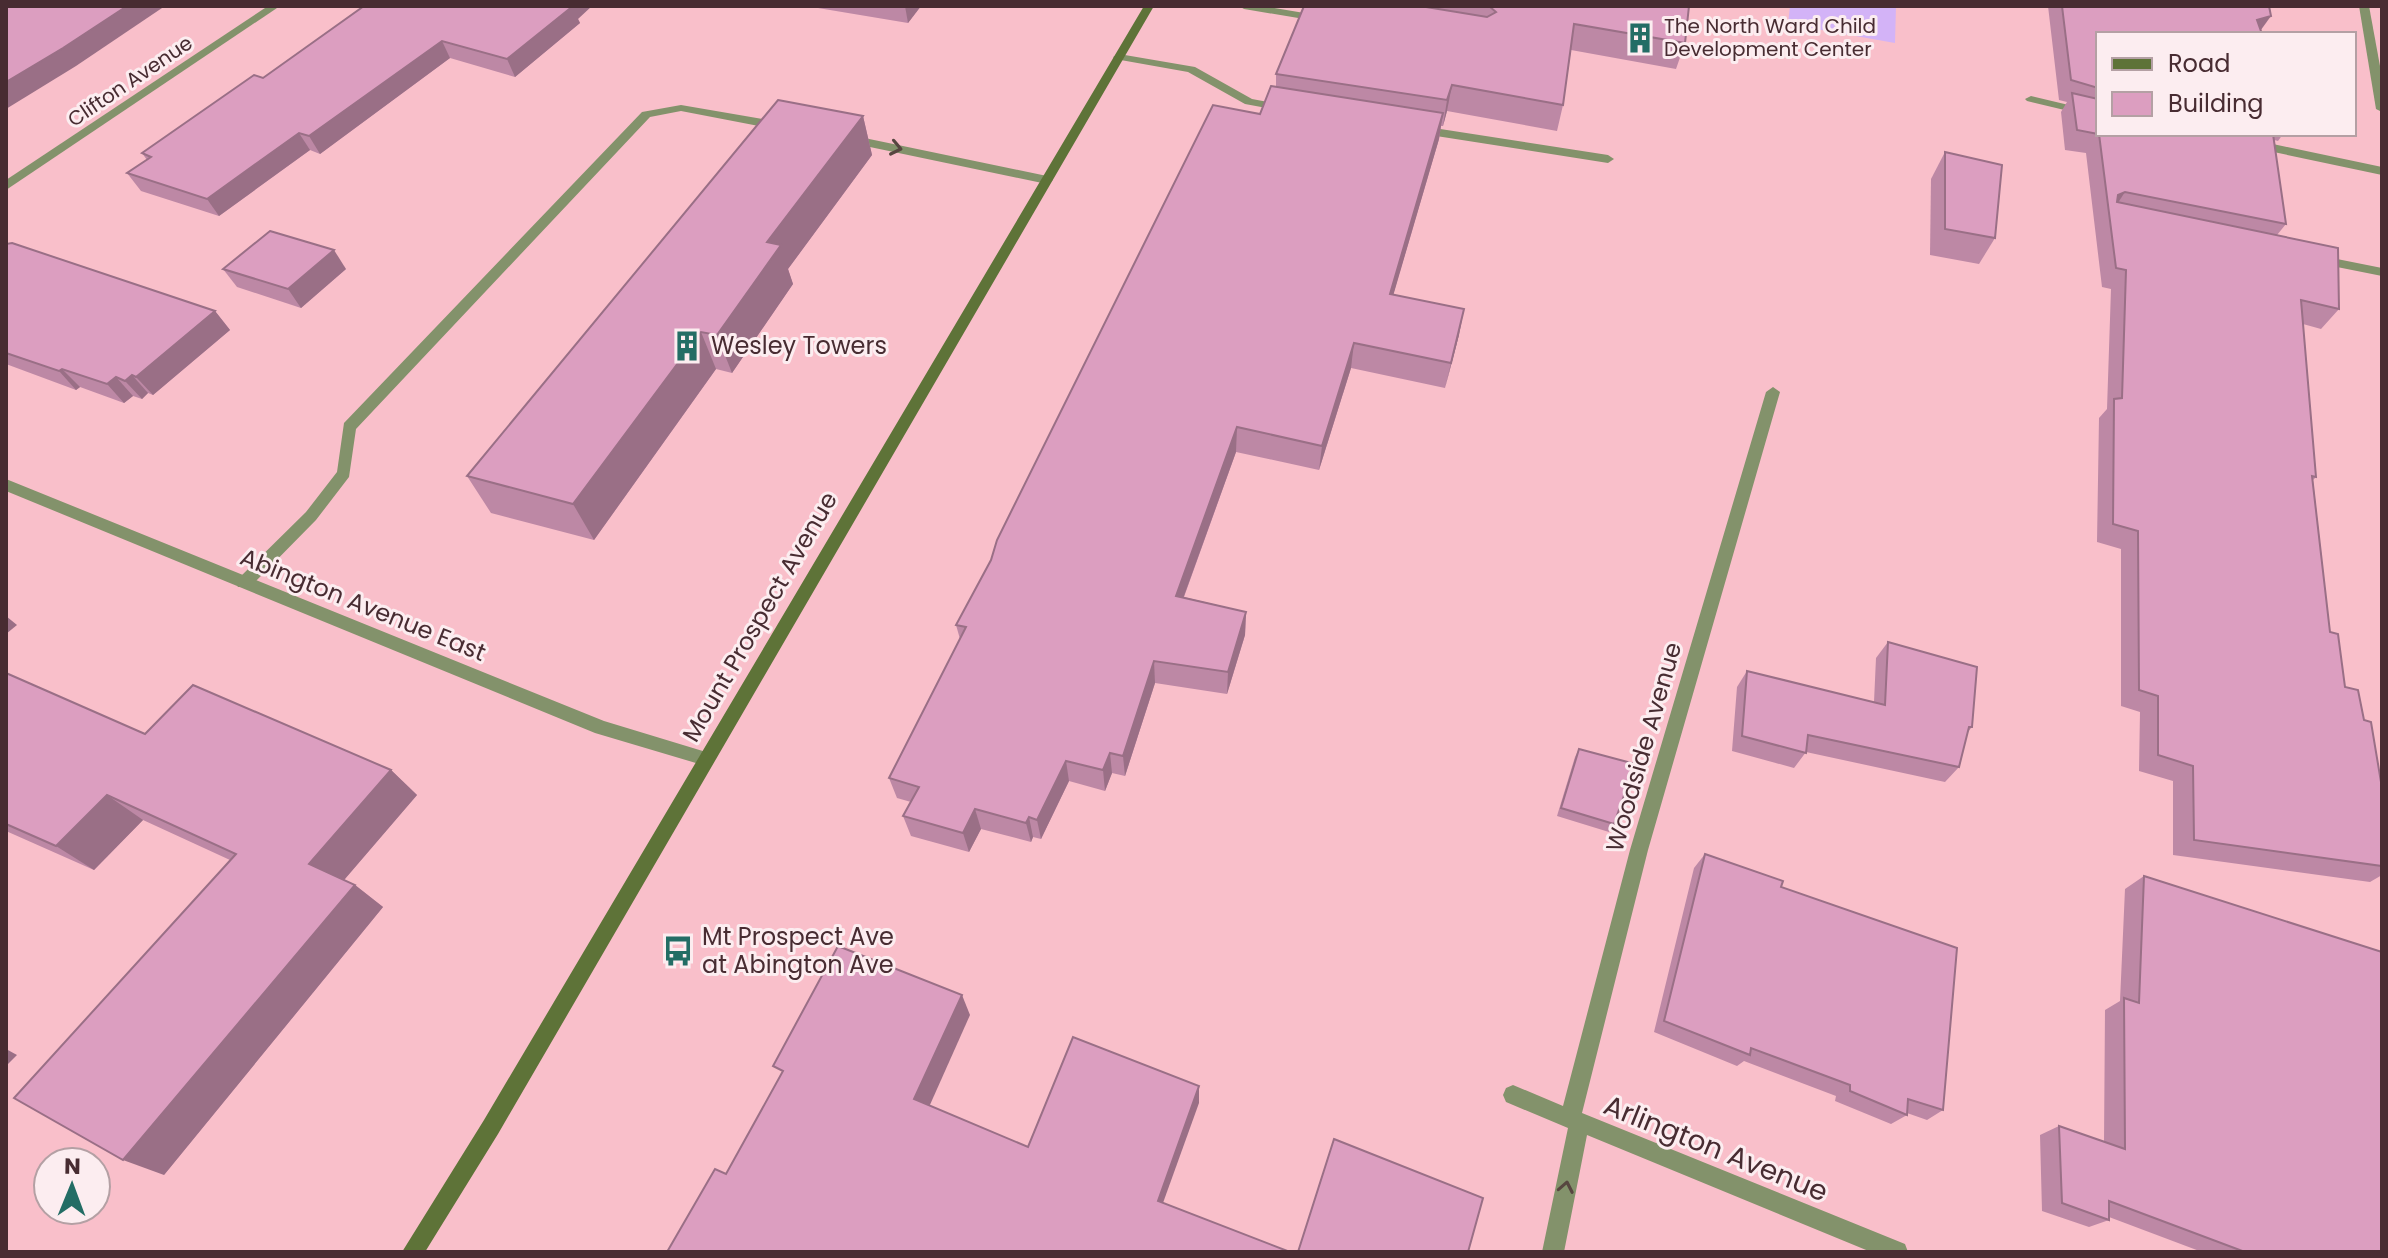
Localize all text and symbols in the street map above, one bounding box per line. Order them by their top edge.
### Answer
place label: The North Ward Child Development Center [1664,12,1876,63]
building icon: The North Ward Child Development Center [1623,21,1657,55]
street label: Clifton Avenue [62,29,198,133]
legend [2096,32,2356,136]
text: Road [2168,47,2230,80]
text: Building [2168,87,2264,120]
one-way arrow [888,139,902,156]
building icon: Wesley Towers [670,329,704,363]
place label: Wesley Towers [711,329,887,362]
street label: Mount Prospect Avenue [674,486,845,748]
street label: Abington Avenue East [236,540,491,669]
street label: Woodside Avenue [1598,638,1689,855]
place label: Mt Prospect Ave at Abington Ave [702,920,894,981]
bus stop icon: Mt Prospect Ave at Abington Ave [661,934,695,968]
street label: Arlington Avenue [1598,1086,1834,1211]
north arrow [32,1146,112,1226]
text: N [64,1151,81,1182]
one-way arrow [1557,1181,1574,1195]

